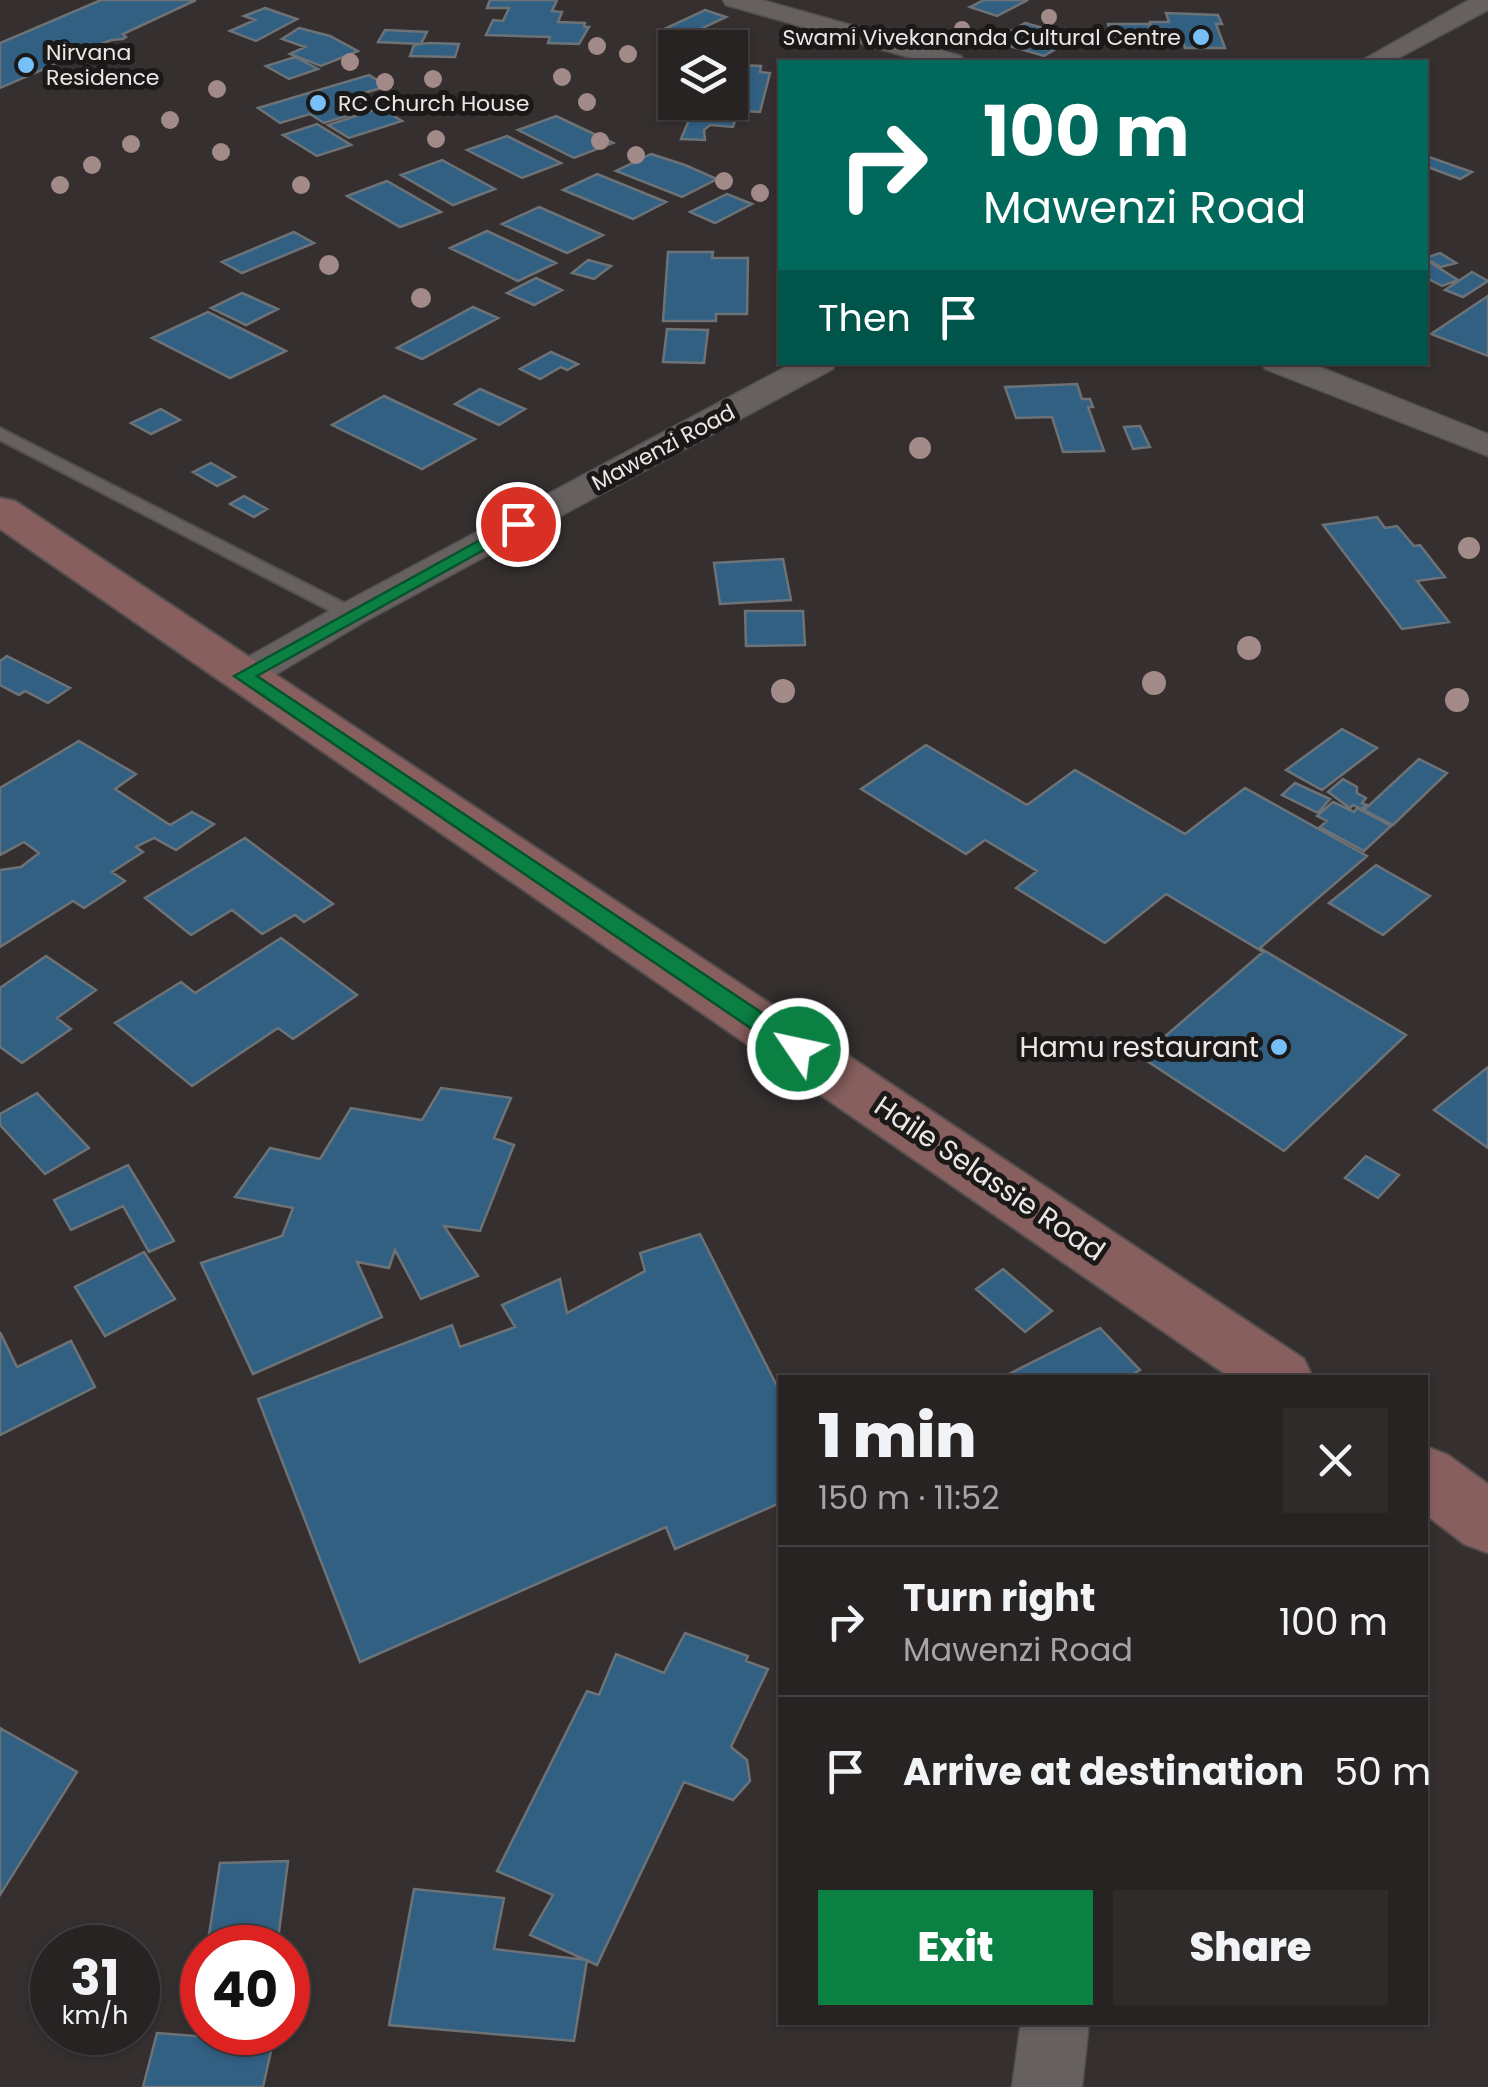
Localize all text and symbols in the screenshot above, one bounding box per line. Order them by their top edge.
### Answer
place label: Swami Vivekananda Cultural Centre [783,22,1181,53]
marker: Swami Vivekananda Cultural Centre [1190,26,1212,48]
map controls [658,30,748,120]
button: layers [658,30,748,120]
place label: Nirvana Residence [46,37,160,93]
marker: Nirvana Residence [15,54,37,76]
text: 100 m [983,82,1190,181]
place label: RC Church House [338,88,529,119]
marker: RC Church House [307,92,329,114]
icon: right [818,100,948,230]
text: Mawenzi Road [983,176,1306,239]
icon: arrive [931,290,986,345]
text: Then [818,291,911,344]
street label: Mawenzi Road [586,397,740,498]
pin [476,482,561,567]
icon: arrive [491,497,546,552]
position arrow [746,997,850,1101]
place label: Hamu restaurant [1020,1028,1259,1067]
marker: Hamu restaurant [1268,1036,1290,1058]
street label: Haile Selassie Road [867,1087,1113,1270]
text: 1 min [818,1394,976,1478]
button: close [1283,1408,1388,1513]
text: 150 m · 11:52 [818,1475,1000,1520]
text: Turn right [903,1571,1095,1624]
icon: right [818,1594,873,1649]
text: 100 m [1279,1595,1388,1648]
text: Mawenzi Road [903,1627,1133,1672]
icon: arrive [818,1744,873,1799]
text: Arrive at destination [903,1745,1304,1798]
text: 50 m [1334,1745,1431,1798]
button: Exit [818,1890,1093,2005]
button: Share [1113,1890,1388,2005]
speed limit sign: 40 [180,1925,310,2055]
text: 31 [70,1942,120,2013]
text: km/h [62,1998,128,2033]

